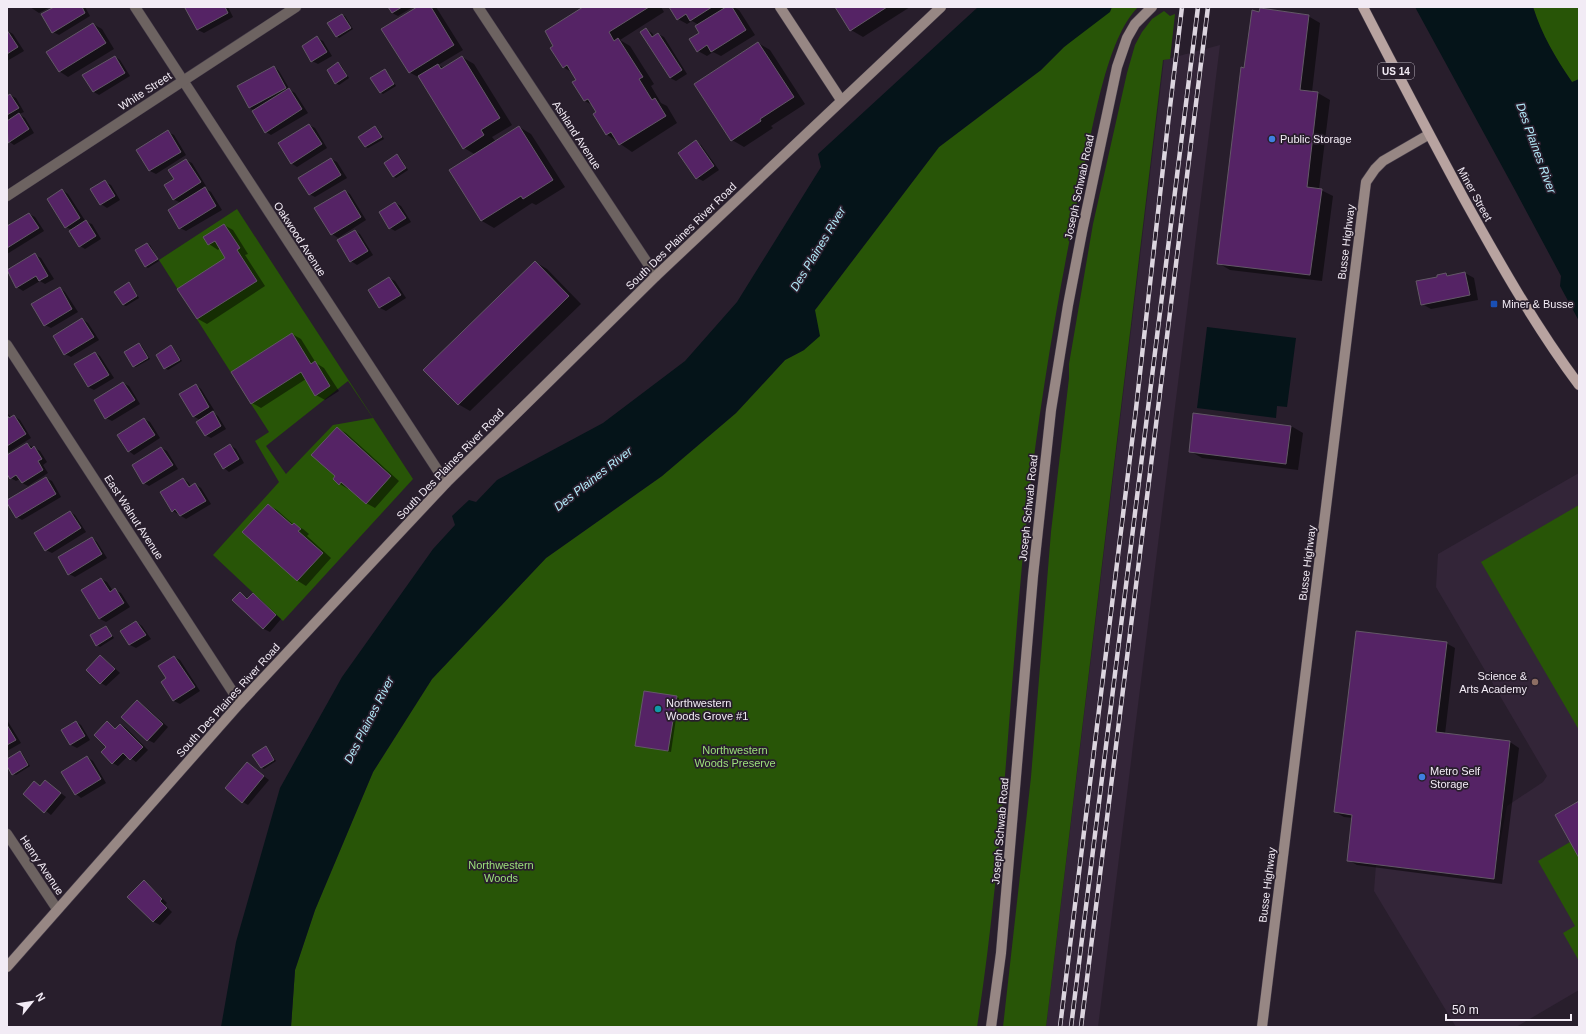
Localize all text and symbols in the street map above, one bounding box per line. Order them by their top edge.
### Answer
road number: US 14 [1378,63,1414,79]
street label: White Street [116,69,174,113]
street label: Ashland Avenue [550,98,604,172]
water label: Des Plaines River [1513,101,1559,196]
street label: Joseph Schwab Road [1062,133,1096,241]
place label: Public Storage [1280,133,1352,145]
marker: Public Storage [1267,134,1277,144]
street label: Miner Street [1455,165,1495,223]
street label: South Des Plaines River Road [623,180,739,292]
street label: Oakwood Avenue [272,200,328,278]
street label: Busse Highway [1335,203,1357,280]
water label: Des Plaines River [787,204,849,293]
place label: Miner & Busse [1502,298,1574,310]
marker: Miner & Busse [1489,299,1499,309]
street label: South Des Plaines River Road [394,406,506,522]
water label: Des Plaines River [551,444,636,514]
street label: Joseph Schwab Road [1016,454,1040,562]
street label: East Walnut Avenue [102,472,166,562]
street label: Busse Highway [1296,524,1318,601]
street label: South Des Plaines River Road [174,641,282,759]
place label: Science & Arts Academy [1459,670,1528,695]
water label: Des Plaines River [341,673,397,766]
marker: Science & Arts Academy [1530,677,1540,687]
place label: Northwestern Woods Grove #1 [666,697,748,722]
marker: Northwestern Woods Grove #1 [653,704,663,714]
park label: Northwestern Woods Preserve [694,744,776,769]
place label: Metro Self Storage [1430,765,1481,790]
marker: Metro Self Storage [1417,772,1427,782]
street label: Joseph Schwab Road [989,777,1011,885]
street label: Henry Avenue [18,833,66,897]
street label: Busse Highway [1256,846,1278,923]
park label: Northwestern Woods [468,859,534,884]
north arrow [12,982,52,1022]
text: N [33,991,48,1003]
scale bar [1446,996,1571,1022]
text: 50 m [1452,1003,1479,1017]

